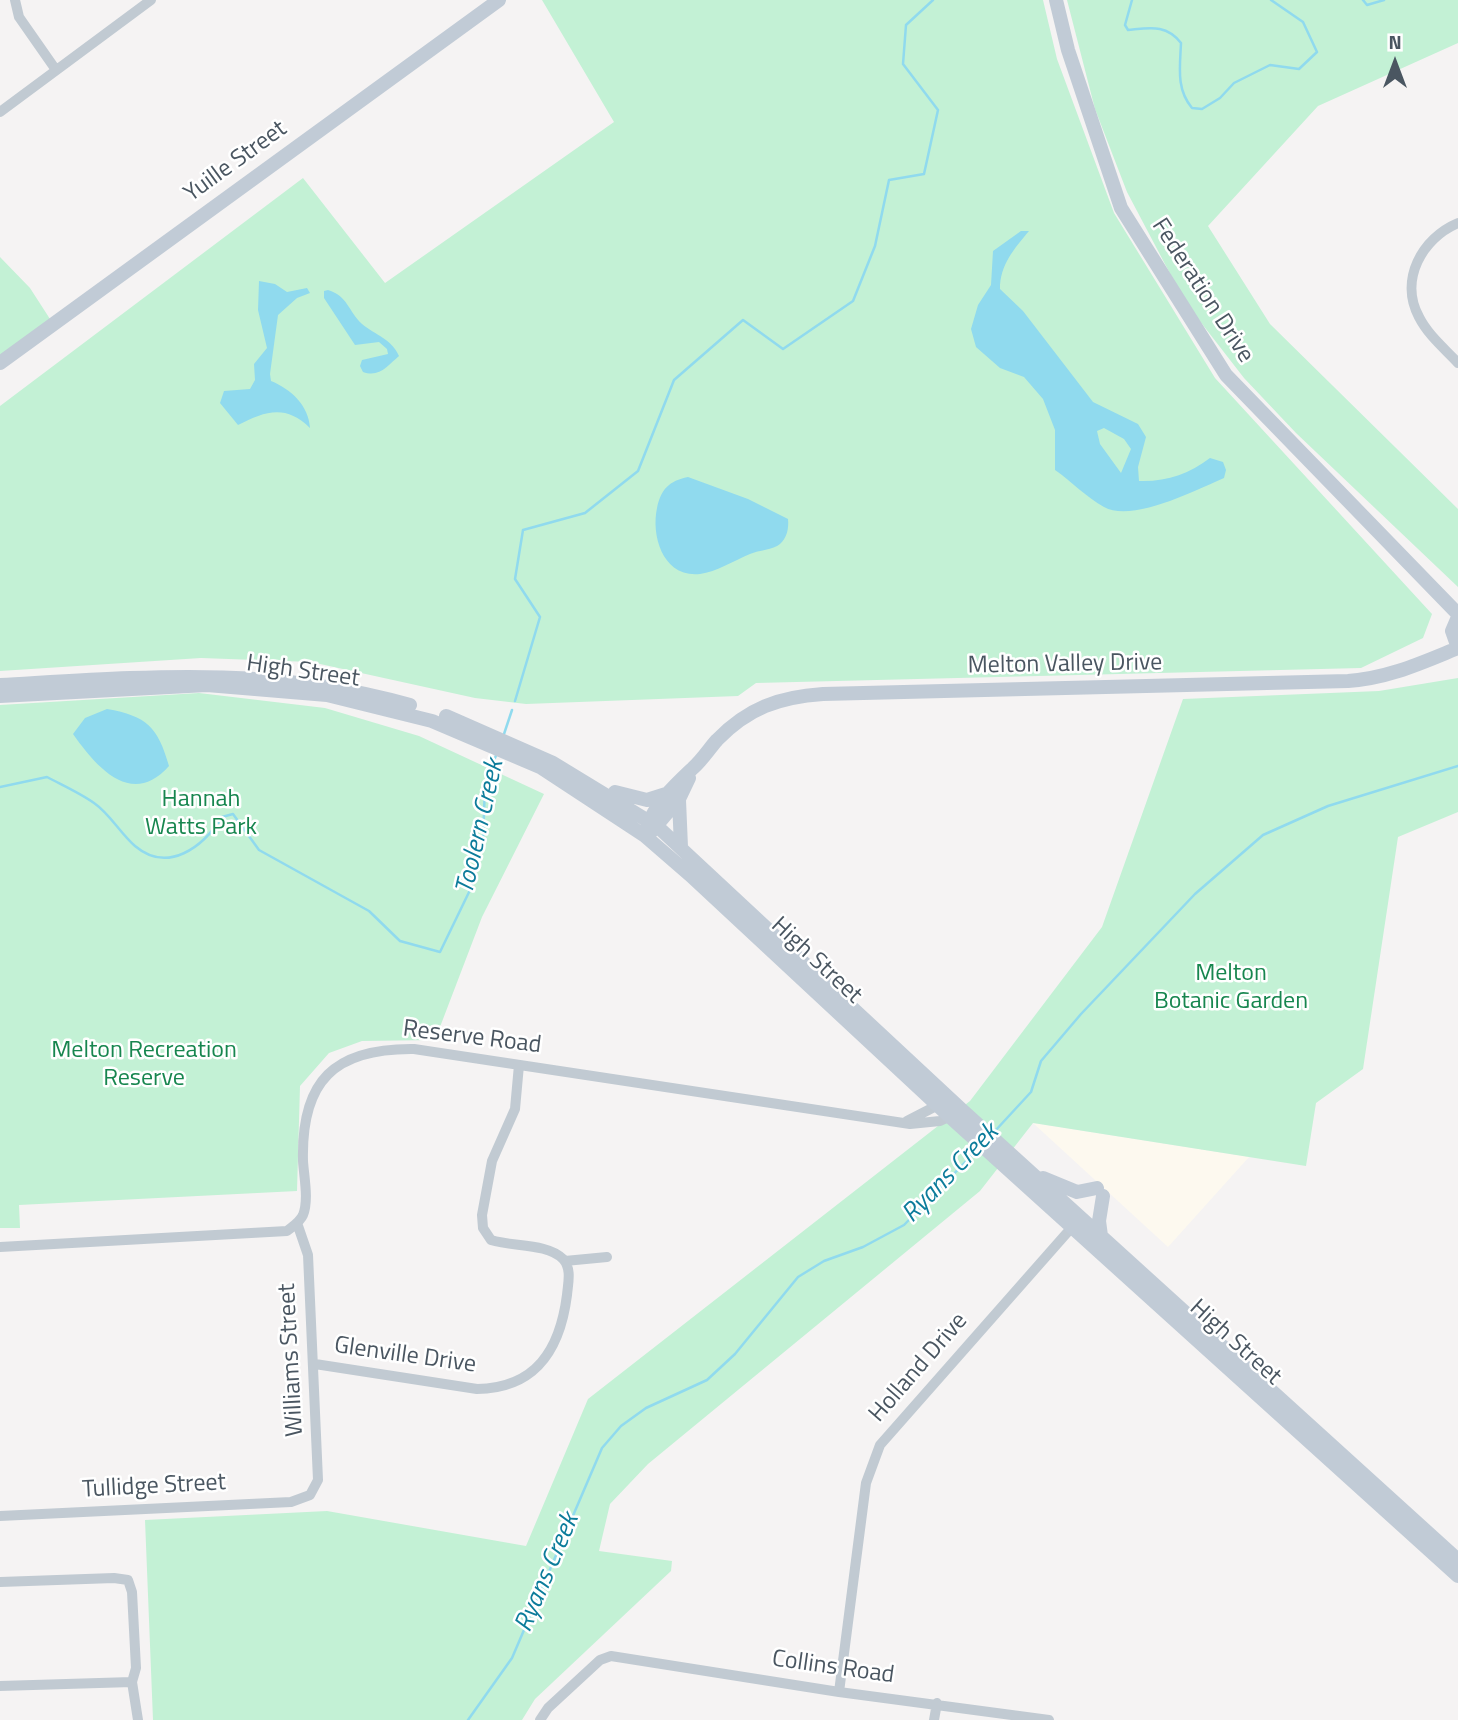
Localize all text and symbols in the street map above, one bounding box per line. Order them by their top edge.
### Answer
text: N [1388,27,1402,56]
north arrow [1360,28,1430,98]
street label: Yuille Street [179,115,293,209]
street label: Federation Drive [1145,213,1259,369]
street label: Melton Valley Drive [967,649,1163,681]
street label: High Street [245,650,361,694]
water label: Toolern Creek [450,757,512,897]
park label: Hannah Watts Park [145,786,257,842]
street label: High Street [765,912,867,1010]
park label: Melton Botanic Garden [1154,960,1308,1016]
street label: Reserve Road [401,1015,543,1061]
park label: Melton Recreation Reserve [51,1037,237,1093]
water label: Ryans Creek [896,1118,1006,1230]
street label: Williams Street [274,1283,310,1437]
street label: High Street [1183,1294,1287,1392]
street label: Holland Drive [864,1308,974,1428]
street label: Glenville Drive [332,1332,478,1380]
street label: Tullidge Street [81,1469,227,1505]
water label: Ryans Creek [509,1509,587,1637]
street label: Collins Road [770,1645,896,1691]

